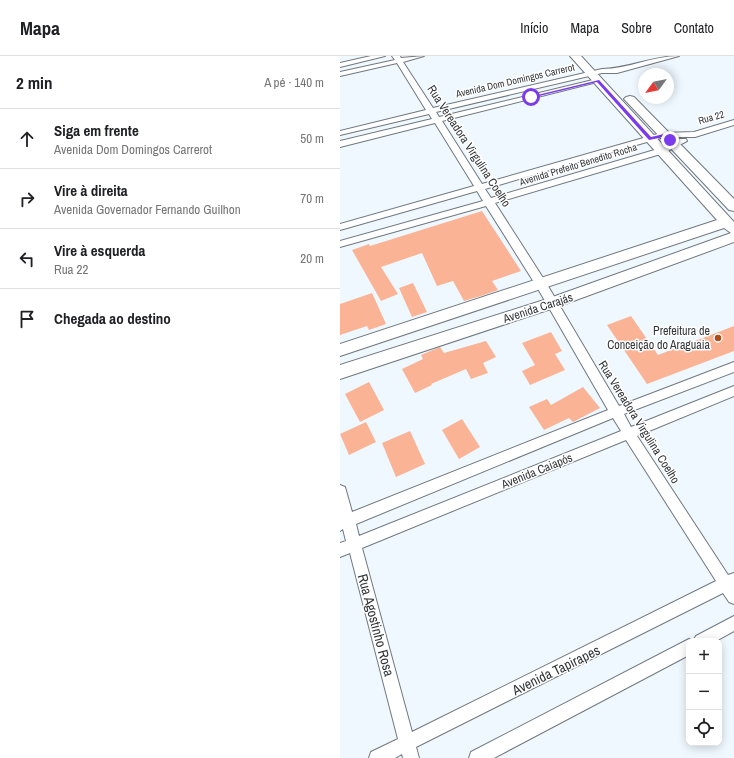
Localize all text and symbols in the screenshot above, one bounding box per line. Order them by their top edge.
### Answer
text: Mapa [20,15,60,41]
text: Início [520,19,548,37]
text: Mapa [570,19,599,37]
text: Sobre [621,19,652,37]
text: Contato [674,19,714,37]
street label: Avenida Dom Domingos Carrerot [453,60,576,101]
north arrow [638,68,674,104]
text: 2 min [16,71,52,94]
text: A pé · 140 m [264,74,324,91]
street label: Rua Vereadora Virgulina Coelho [424,82,514,210]
route start [522,88,540,106]
street label: Rua 22 [697,107,726,127]
text: Siga em frente [54,120,139,141]
icon: ahead [16,128,38,150]
text: 50 m [300,130,324,147]
route end [661,131,679,149]
street label: Avenida Prefeito Benedito Rocha [517,140,639,189]
text: Avenida Dom Domingos Carrerot [54,141,212,158]
text: Vire à direita [54,180,128,201]
icon: right [16,188,38,210]
text: 70 m [300,190,324,207]
text: Avenida Governador Fernando Guilhon [54,201,241,218]
text: Vire à esquerda [54,240,145,261]
icon: left [16,248,38,270]
text: 20 m [300,250,324,267]
text: Rua 22 [54,261,88,278]
street label: Avenida Carajás [500,289,575,327]
icon: arrive [16,308,38,330]
text: Chegada ao destino [54,308,171,329]
place label: Prefeitura de Conceição do Araguaia [607,323,711,353]
marker: Prefeitura de Conceição do Araguaia [713,333,723,343]
street label: Rua Vereadora Virgulina Coelho [595,358,683,486]
street label: Avenida Caiapós [498,449,575,493]
street label: Rua Agostinho Rosa [354,572,398,679]
map controls [686,638,722,746]
button: + [686,638,722,674]
street label: Avenida Tapirapes [508,641,603,699]
button: − [686,674,722,710]
button: locate [686,710,722,746]

